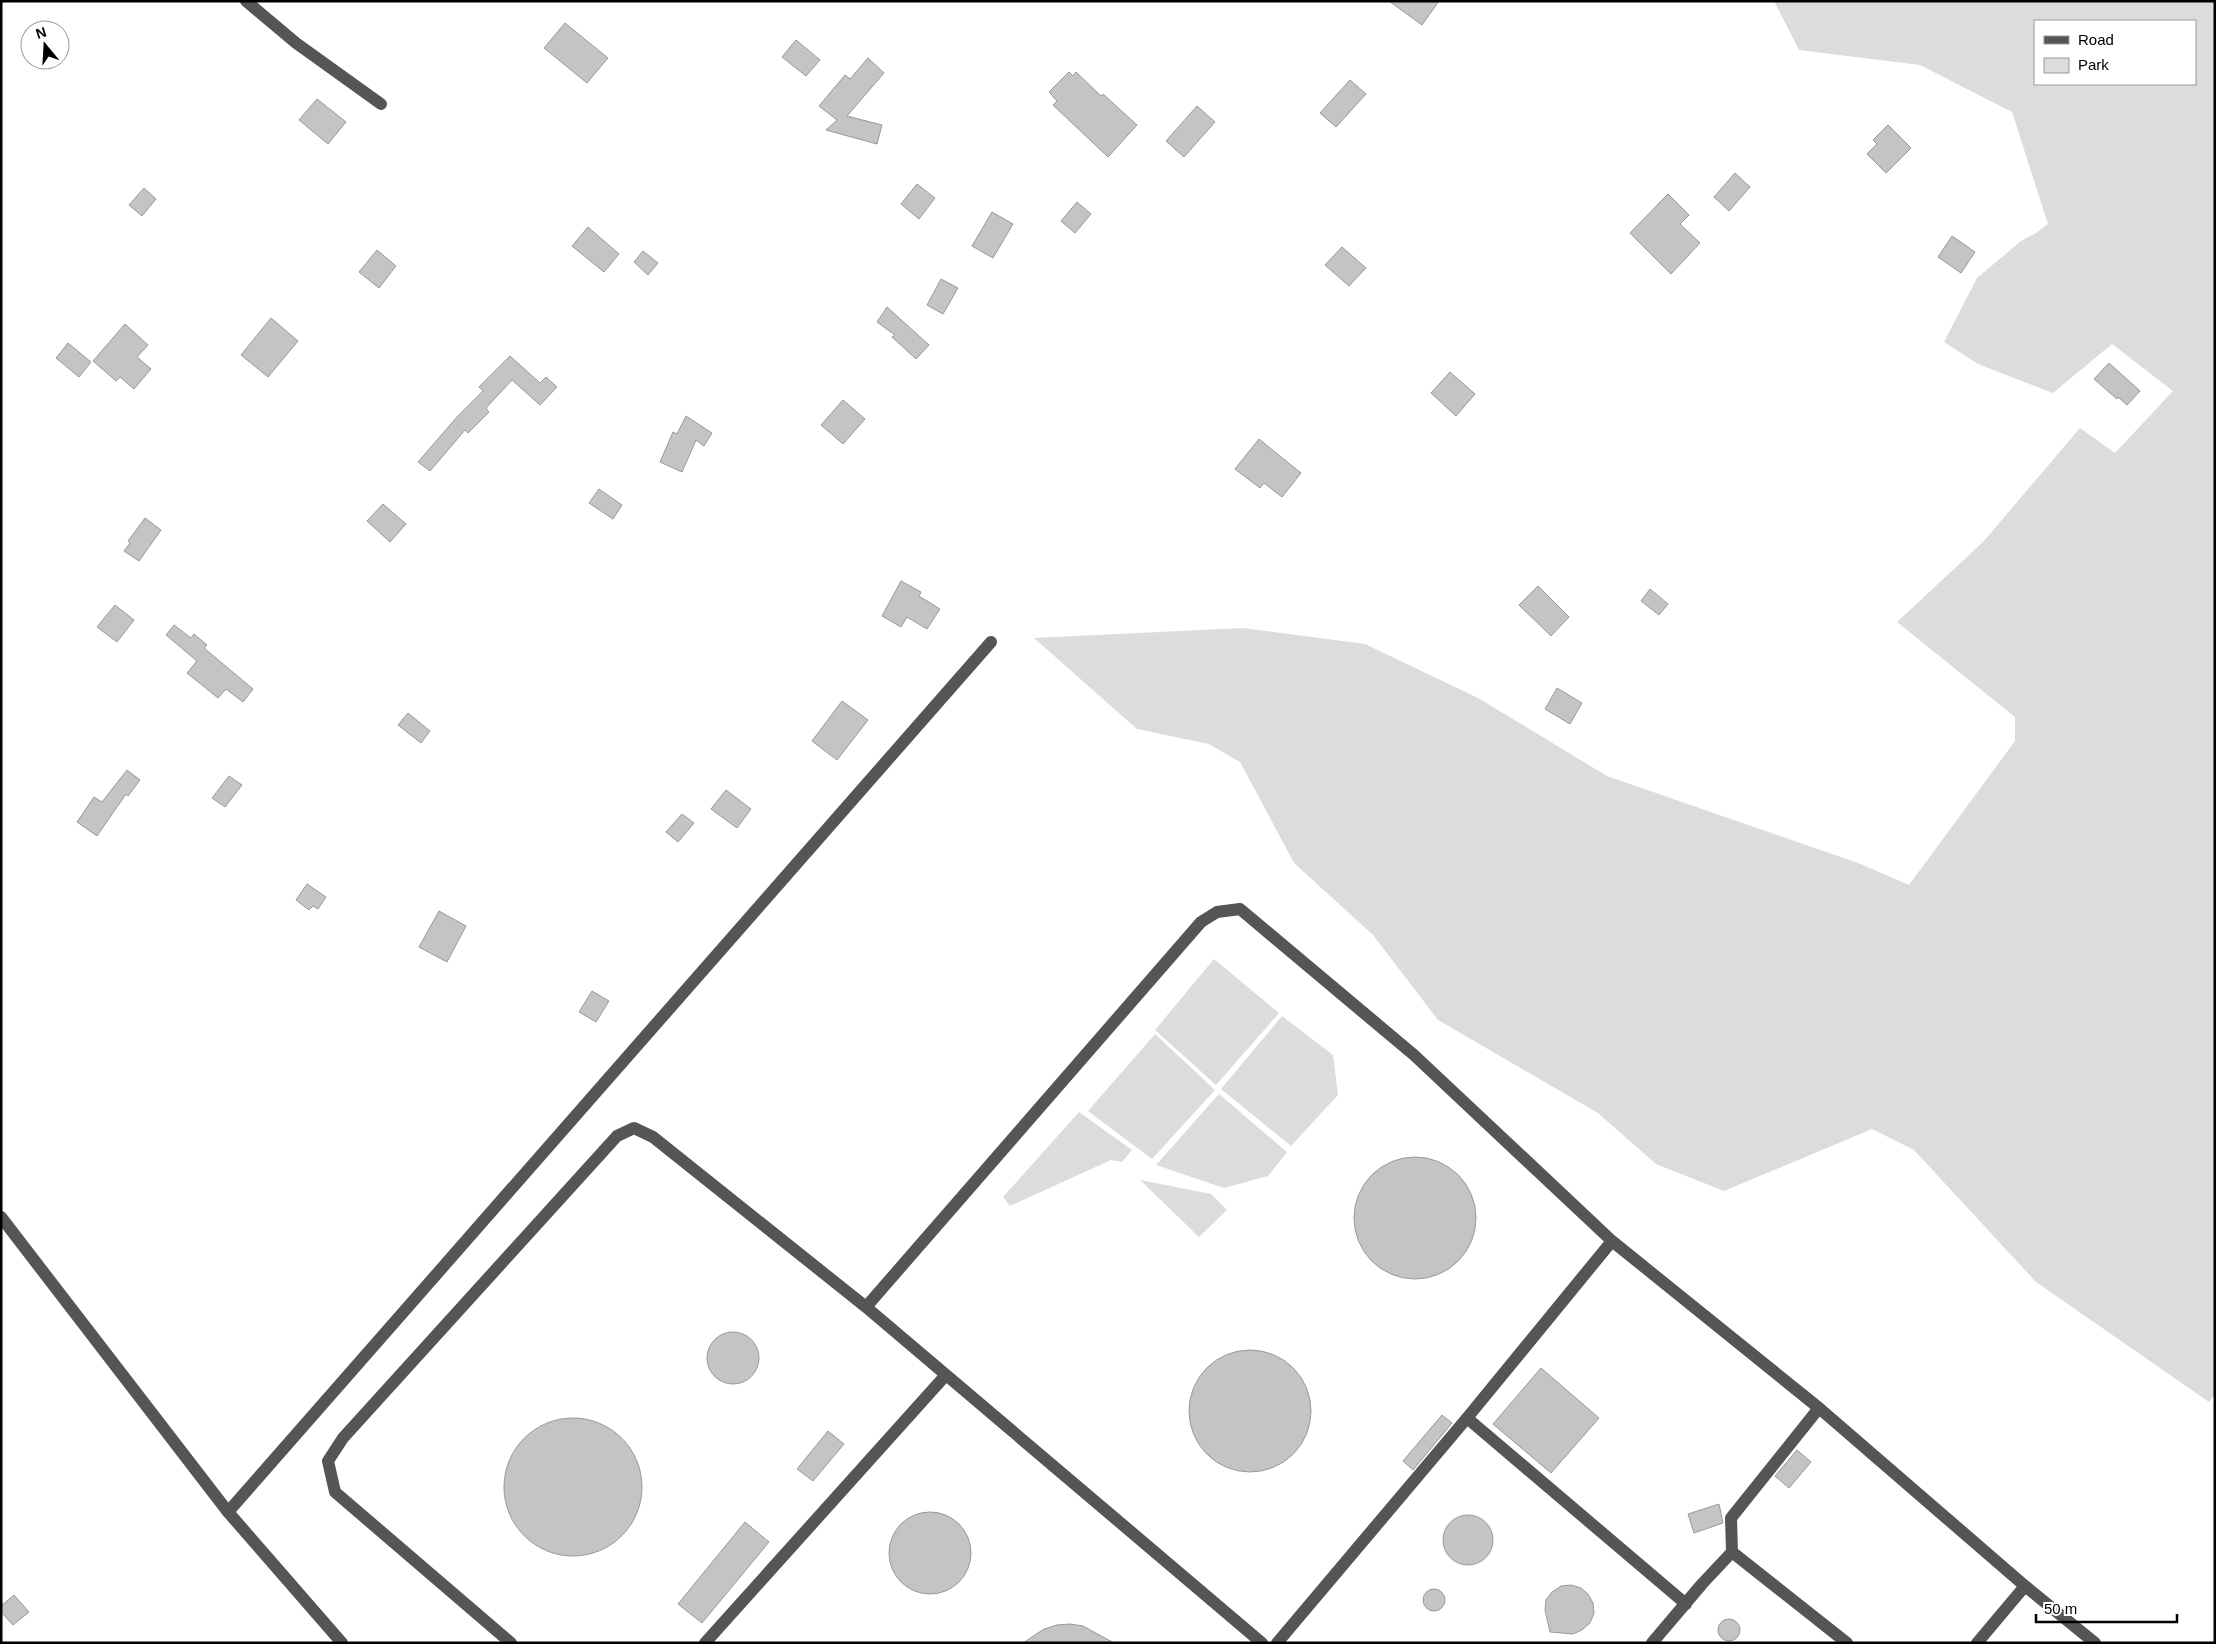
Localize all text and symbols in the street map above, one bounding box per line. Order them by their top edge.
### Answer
north arrow [20,20,70,70]
legend [2034,20,2196,85]
text: N [34,23,48,42]
text: Road [2078,31,2114,48]
text: Park [2078,56,2109,73]
scale bar [2036,1592,2177,1624]
text: 50 m [2044,1600,2077,1617]

